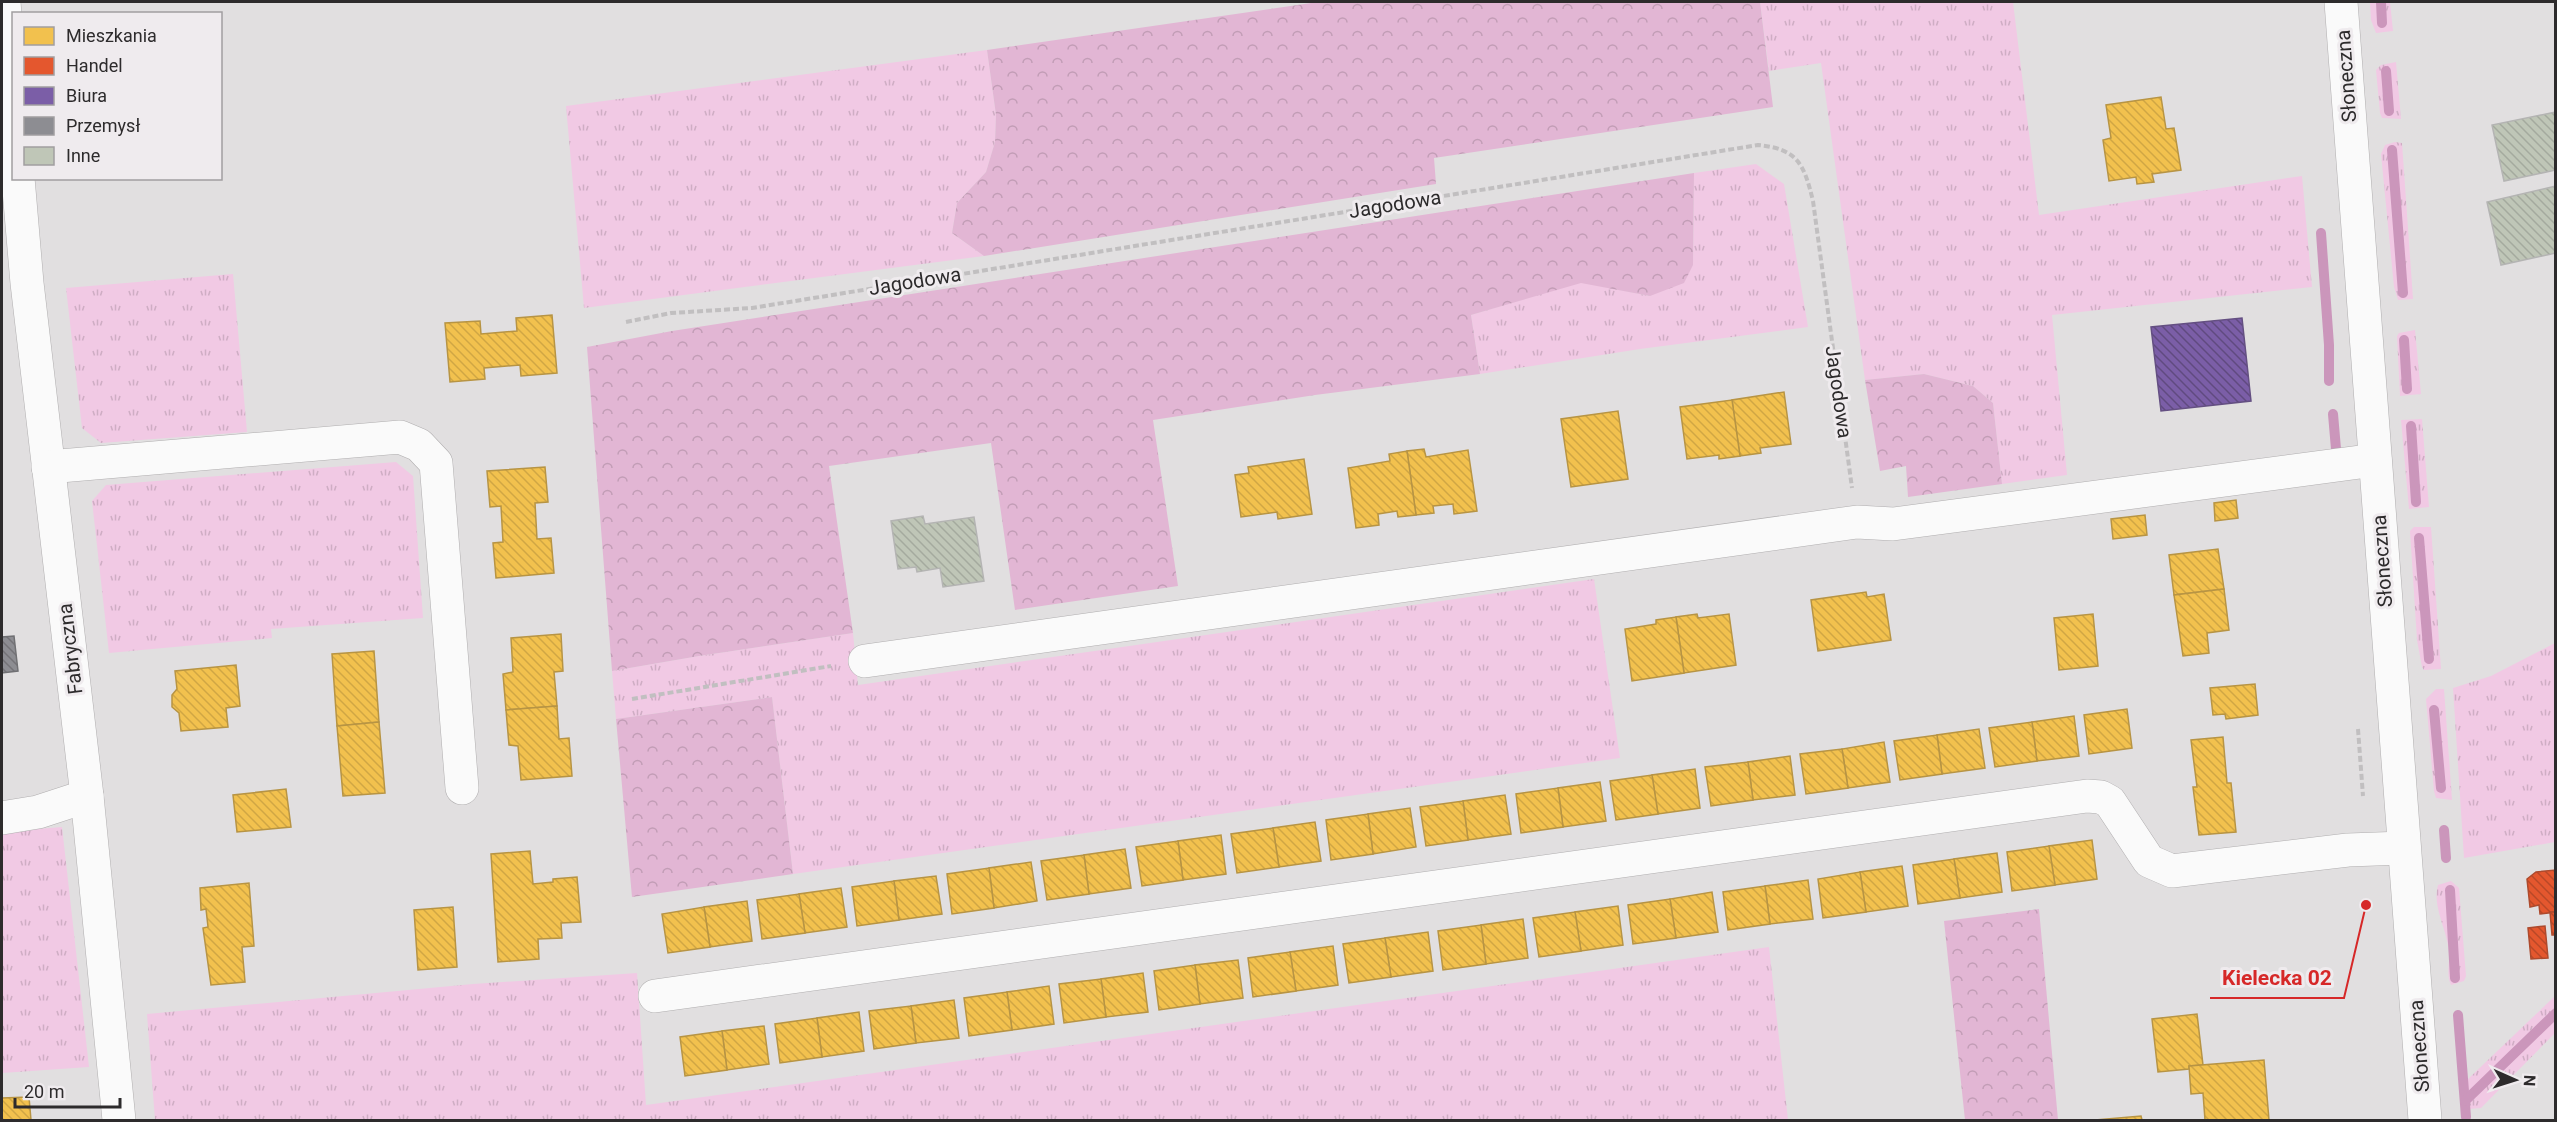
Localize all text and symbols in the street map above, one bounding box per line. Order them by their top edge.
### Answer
legend [12,12,222,180]
text: Mieszkania [66,25,157,46]
street label: Słoneczna [2331,29,2361,123]
text: Handel [66,55,123,76]
text: Biura [66,85,107,106]
text: Przemysł [66,115,140,136]
text: Inne [66,145,100,166]
street label: Jagodowa [1347,185,1443,223]
street label: Jagodowa [867,262,963,300]
street label: Jagodowa [1821,344,1857,440]
street label: Słoneczna [2367,514,2397,608]
street label: Fabryczna [53,602,87,696]
callout: Kielecka 02 [2210,959,2344,998]
text: Kielecka 02 [2222,966,2332,990]
street label: Słoneczna [2404,999,2434,1093]
north arrow [2485,1050,2545,1110]
scale bar [15,1071,120,1109]
text: N [2520,1075,2539,1087]
text: 20 m [24,1081,64,1102]

